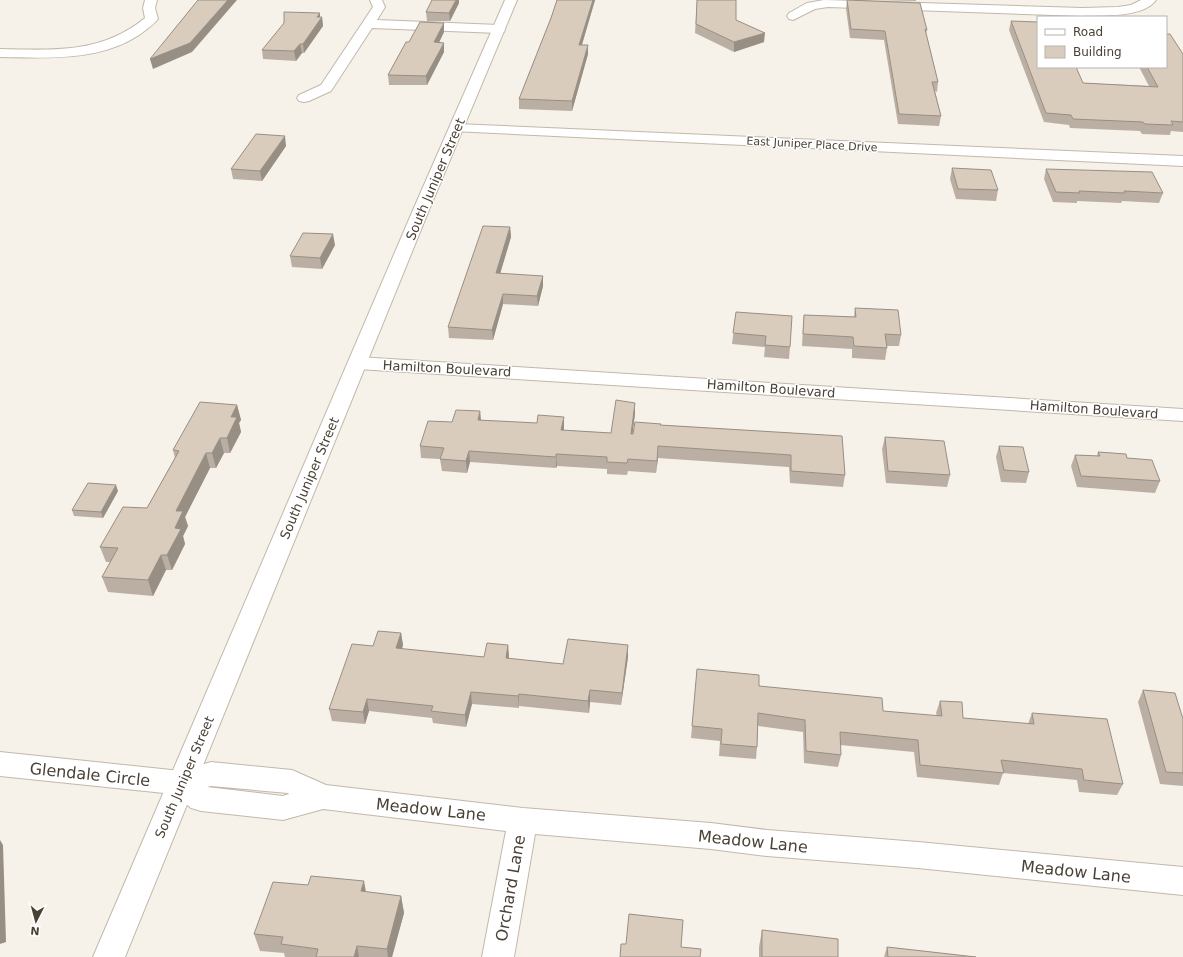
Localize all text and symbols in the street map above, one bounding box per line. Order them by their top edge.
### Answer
legend [1037,16,1167,68]
text: Road [1073,25,1103,39]
text: Building [1073,45,1122,59]
street label: South Juniper Street [403,116,468,242]
street label: East Juniper Place Drive [746,135,878,154]
street label: Hamilton Boulevard [382,358,512,379]
street label: Hamilton Boulevard [706,377,836,400]
street label: Hamilton Boulevard [1029,398,1159,421]
street label: South Juniper Street [277,415,342,541]
street label: South Juniper Street [152,714,217,840]
street label: Glendale Circle [29,759,151,790]
street label: Meadow Lane [375,794,487,825]
street label: Meadow Lane [697,826,809,857]
street label: Orchard Lane [492,833,529,943]
street label: Meadow Lane [1020,856,1132,887]
north arrow [16,901,56,941]
text: N [30,924,40,937]

